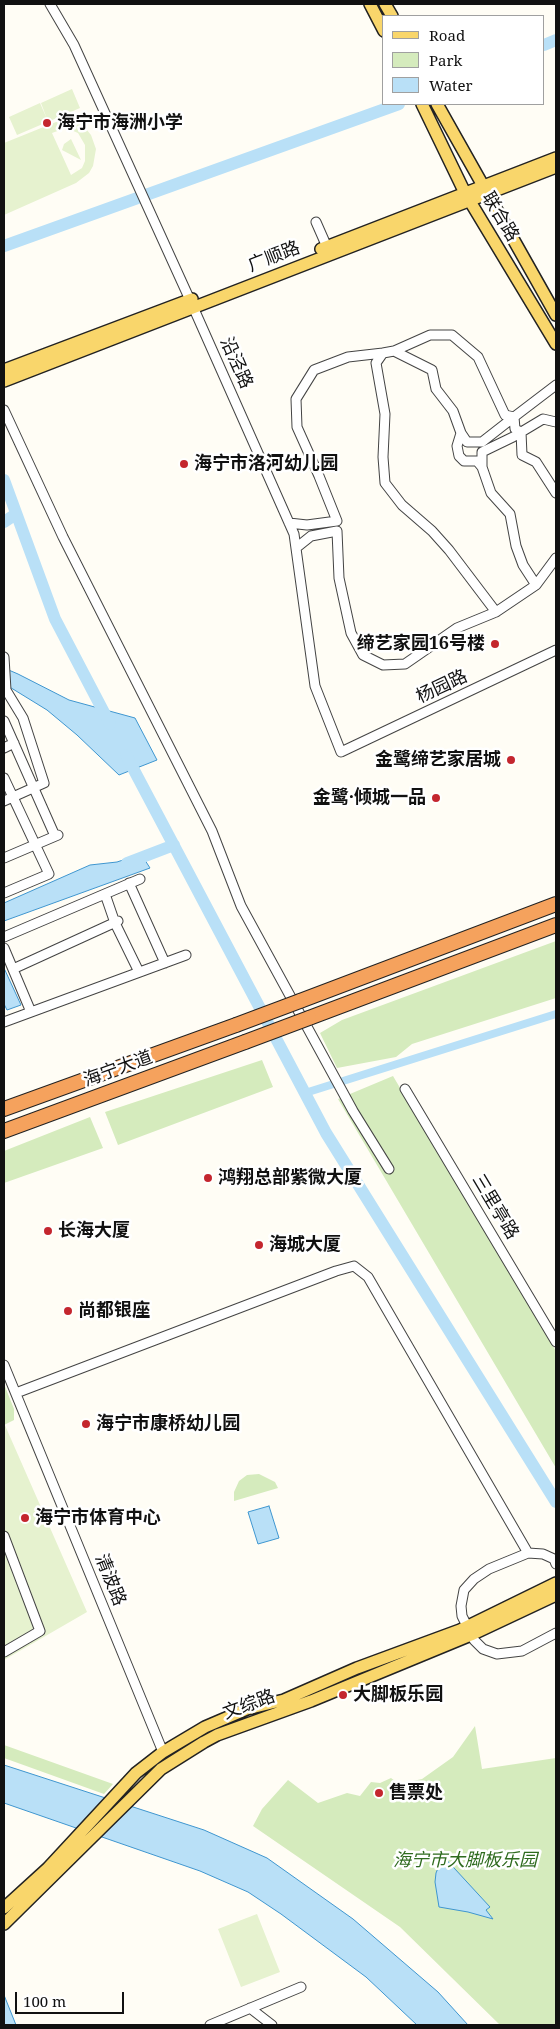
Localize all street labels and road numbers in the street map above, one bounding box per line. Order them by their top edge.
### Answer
street label: 联合路 [477,188,523,246]
street label: 广顺路 [245,237,303,277]
street label: 沿泾路 [215,334,257,392]
street label: 杨园路 [413,666,471,708]
street label: 海宁大道 [80,1047,156,1091]
street label: 三里亭路 [467,1171,523,1243]
street label: 清波路 [90,1551,130,1609]
street label: 文综路 [220,1686,278,1724]

